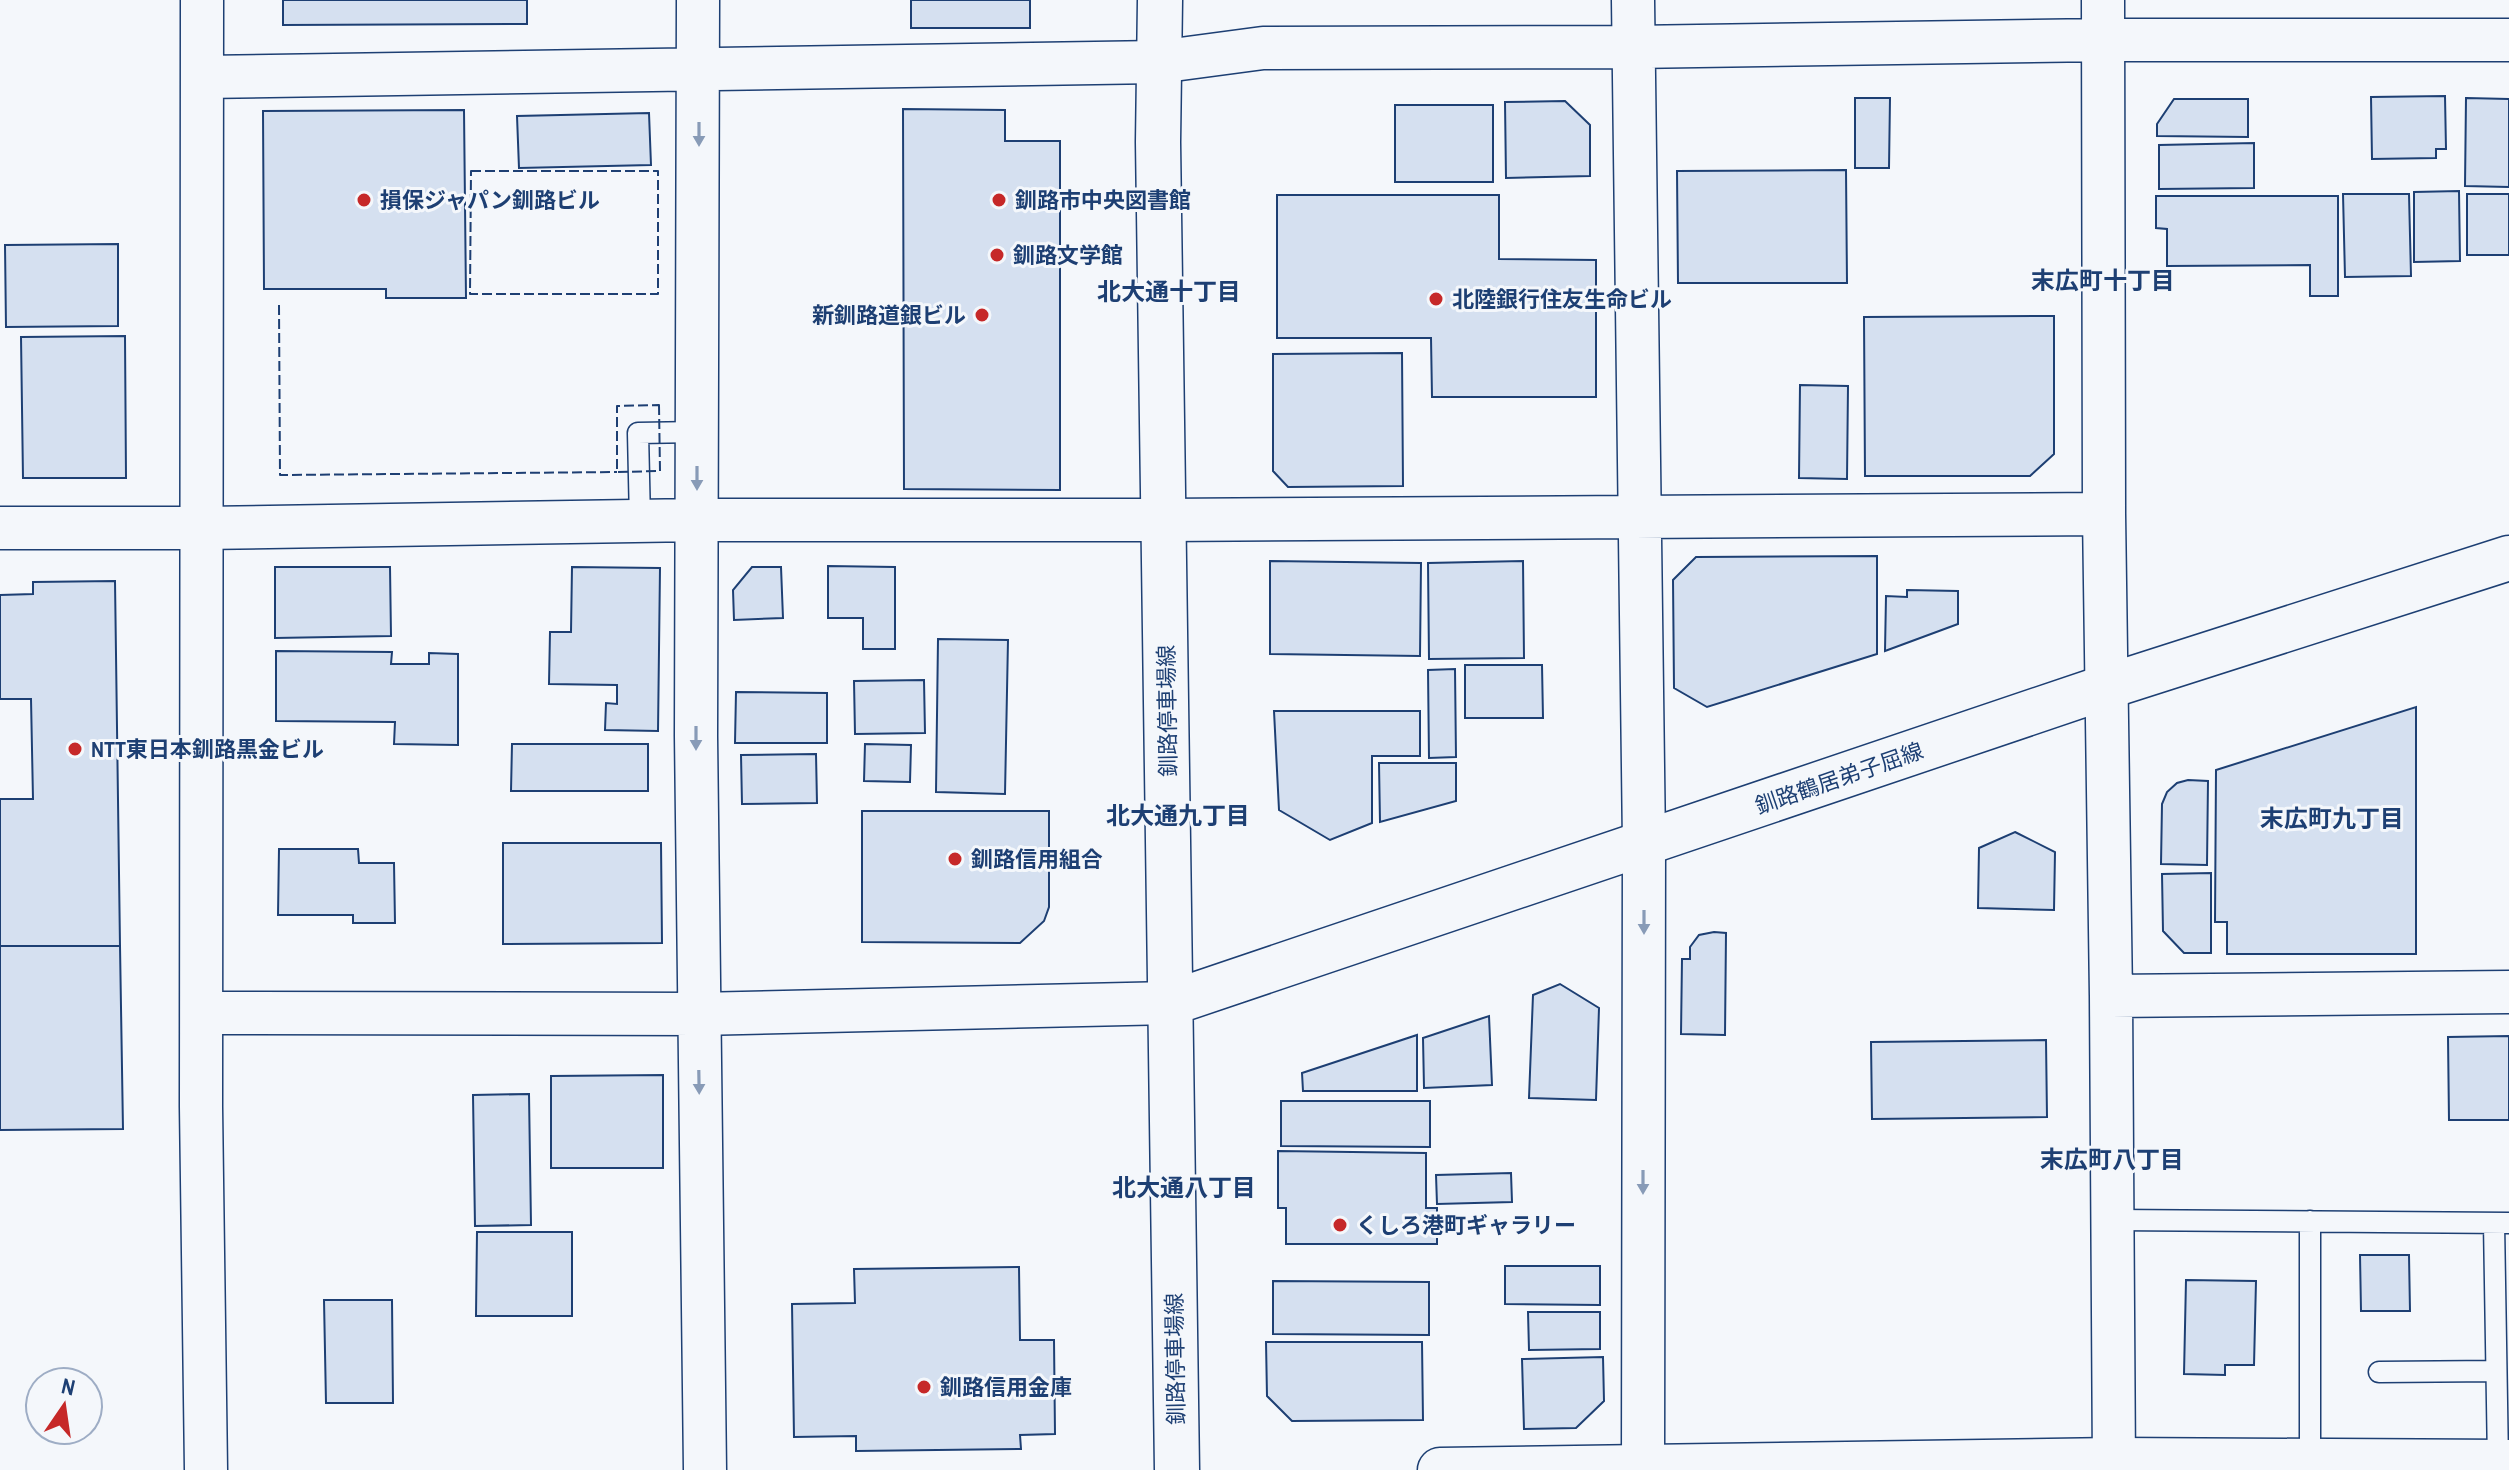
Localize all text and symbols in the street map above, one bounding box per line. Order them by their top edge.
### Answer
one-way arrow [693,122,705,147]
place label: 損保ジャパン釧路ビル [380,185,600,215]
place label: 釧路市中央図書館 [1015,185,1191,215]
marker: 損保ジャパン釧路ビル [355,191,373,209]
marker: 釧路市中央図書館 [990,191,1008,209]
place label: 釧路文学館 [1013,240,1123,270]
marker: 釧路文学館 [988,246,1006,264]
district label: 末広町十丁目 [2031,264,2175,296]
district label: 北大通十丁目 [1097,275,1241,307]
place label: 北陸銀行住友生命ビル [1452,284,1672,314]
marker: 北陸銀行住友生命ビル [1427,290,1445,308]
place label: 新釧路道銀ビル [812,300,966,330]
marker: 新釧路道銀ビル [973,306,991,324]
one-way arrow [691,466,703,491]
street label: 釧路停車場線 [1151,645,1183,777]
one-way arrow [690,726,702,751]
place label: NTT東日本釧路黒金ビル [91,734,324,764]
street label: 釧路鶴居弟子屈線 [1751,735,1927,821]
marker: NTT東日本釧路黒金ビル [66,740,84,758]
district label: 北大通九丁目 [1106,799,1250,831]
district label: 末広町九丁目 [2260,802,2404,834]
place label: 釧路信用組合 [971,844,1103,874]
marker: 釧路信用組合 [946,850,964,868]
one-way arrow [1638,910,1650,935]
one-way arrow [693,1070,706,1095]
district label: 末広町八丁目 [2040,1143,2184,1175]
one-way arrow [1637,1170,1649,1195]
district label: 北大通八丁目 [1112,1171,1256,1203]
place label: くしろ港町ギャラリー [1356,1210,1576,1240]
marker: くしろ港町ギャラリー [1331,1216,1349,1234]
street label: 釧路停車場線 [1159,1293,1191,1425]
north arrow [24,1366,104,1446]
text: N [59,1370,78,1403]
place label: 釧路信用金庫 [940,1372,1072,1402]
marker: 釧路信用金庫 [915,1378,933,1396]

